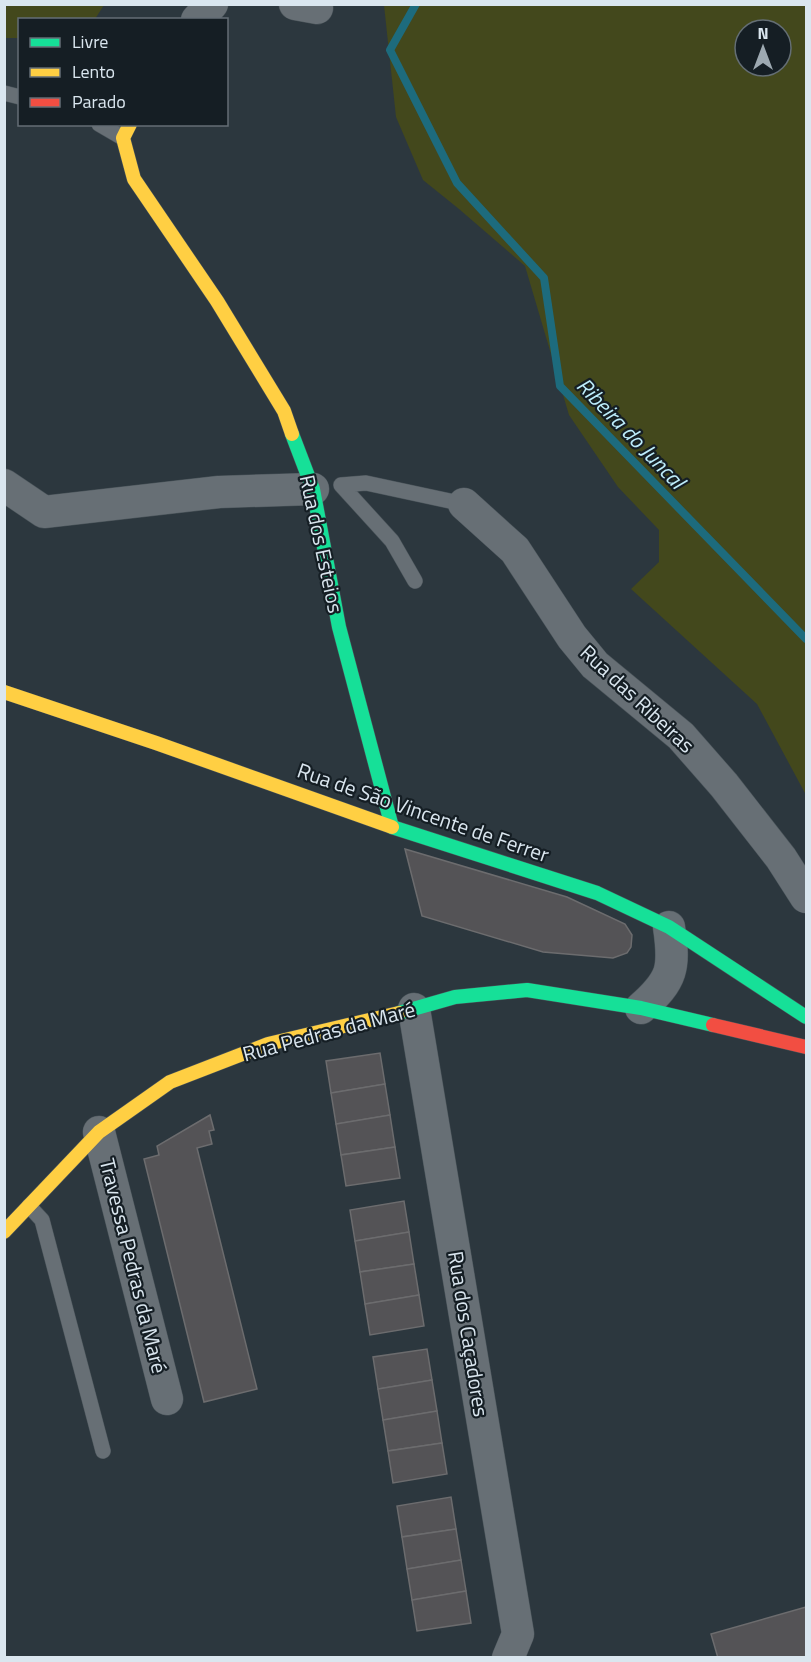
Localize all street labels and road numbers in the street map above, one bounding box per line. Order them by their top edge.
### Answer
street label: Rua dos Esteios [292,472,352,616]
street label: Rua das Ribeiras [573,637,702,760]
street label: Rua de São Vincente de Ferrer [293,754,554,870]
street label: Rua Pedras da Maré [239,993,419,1069]
street label: Travessa Pedras da Maré [92,1155,176,1377]
street label: Rua dos Caçadores [440,1249,498,1419]

